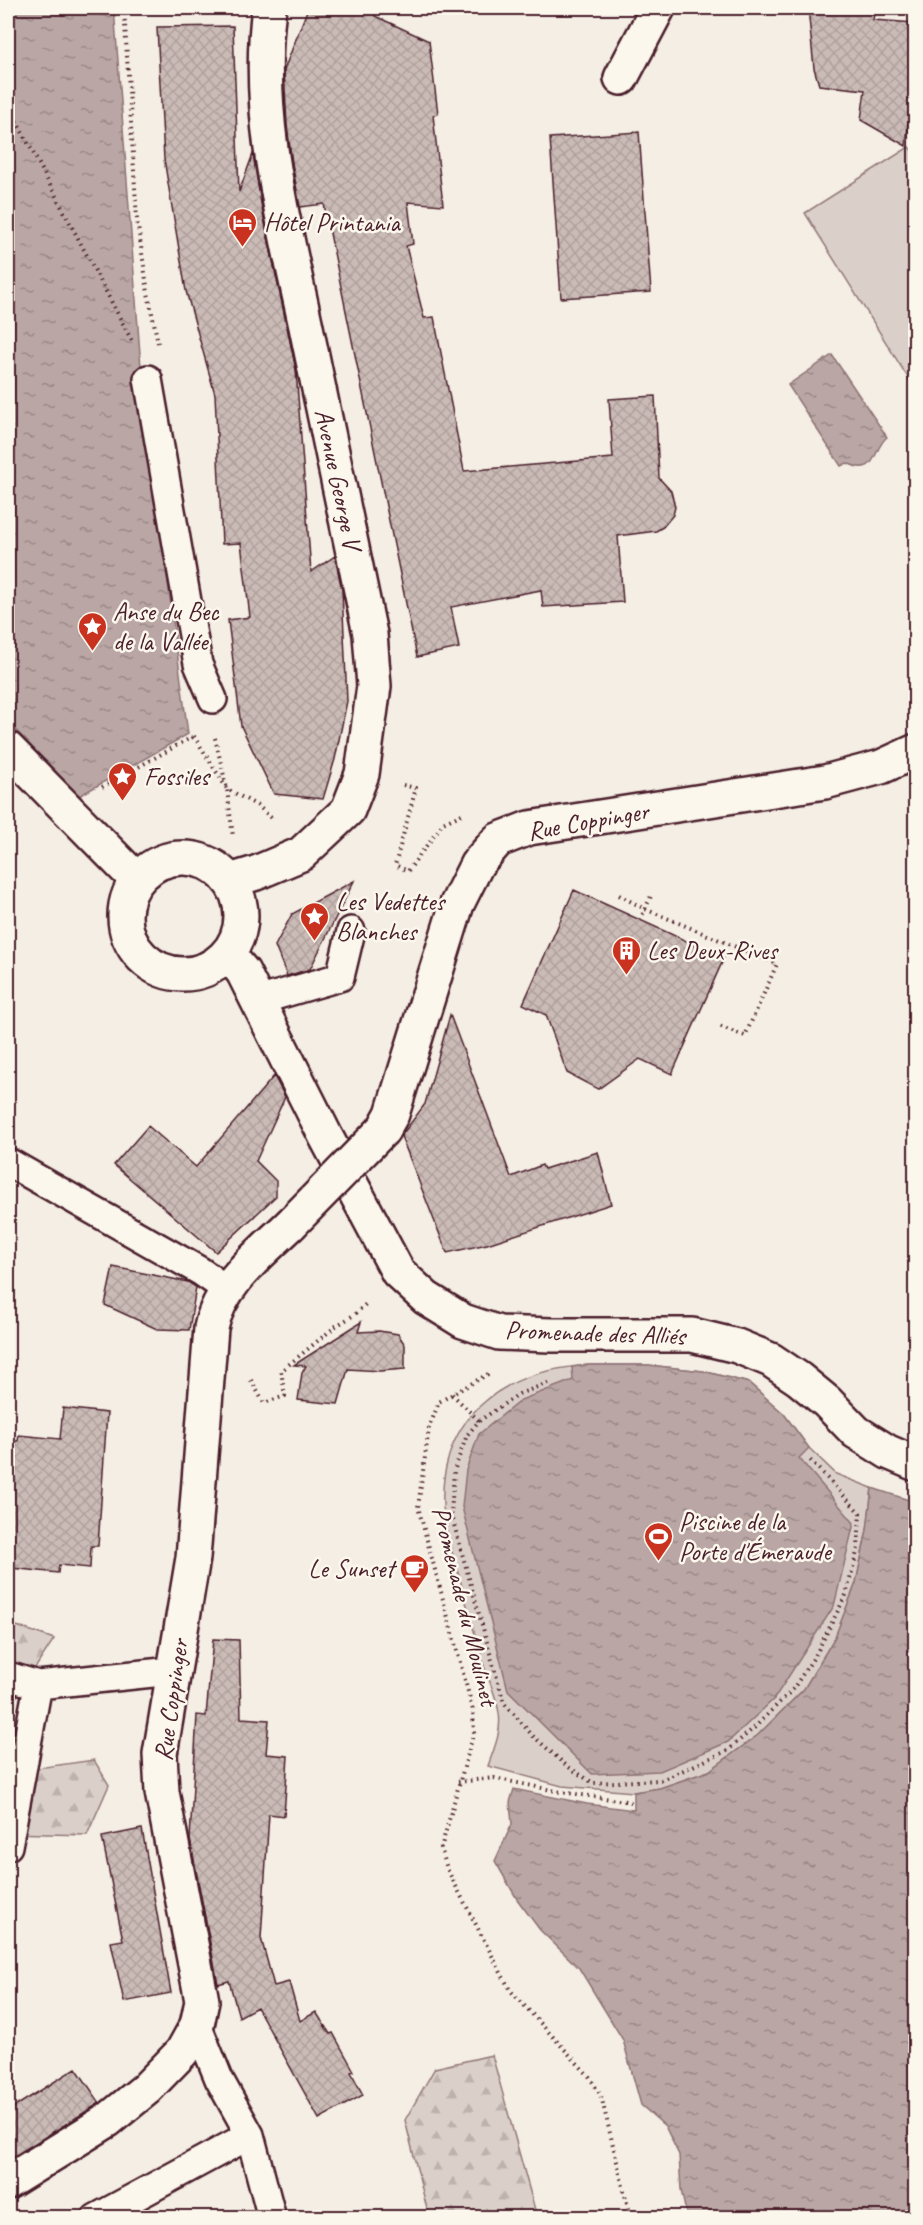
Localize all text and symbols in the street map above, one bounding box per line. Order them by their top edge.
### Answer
hotel icon: Hôtel Printania [227,206,259,248]
place label: Hôtel Printania [264,206,401,239]
street label: Avenue George V [307,406,370,557]
place label: Anse du Bec de la Vallée [113,595,220,658]
place icon: Anse du Bec de la Vallée [76,610,108,652]
place icon: Fossiles [107,760,139,802]
place label: Fossiles [144,760,211,793]
street label: Rue Coppinger [525,794,653,848]
place label: Les Vedettes Blanches [336,885,446,948]
place icon: Les Vedettes Blanches [299,900,331,942]
building icon: Les Deux-Rives [610,934,642,976]
place label: Les Deux-Rives [647,934,779,967]
street label: Promenade des Alliés [504,1313,688,1353]
street label: Promenade du Moulinet [424,1503,506,1711]
place label: Piscine de la Porte d'Émeraude [679,1505,833,1568]
sports icon: Piscine de la Porte d'Émeraude [642,1520,674,1562]
place label: Le Sunset [308,1552,397,1585]
cafe icon: Le Sunset [399,1552,431,1594]
street label: Rue Coppinger [146,1635,196,1763]

